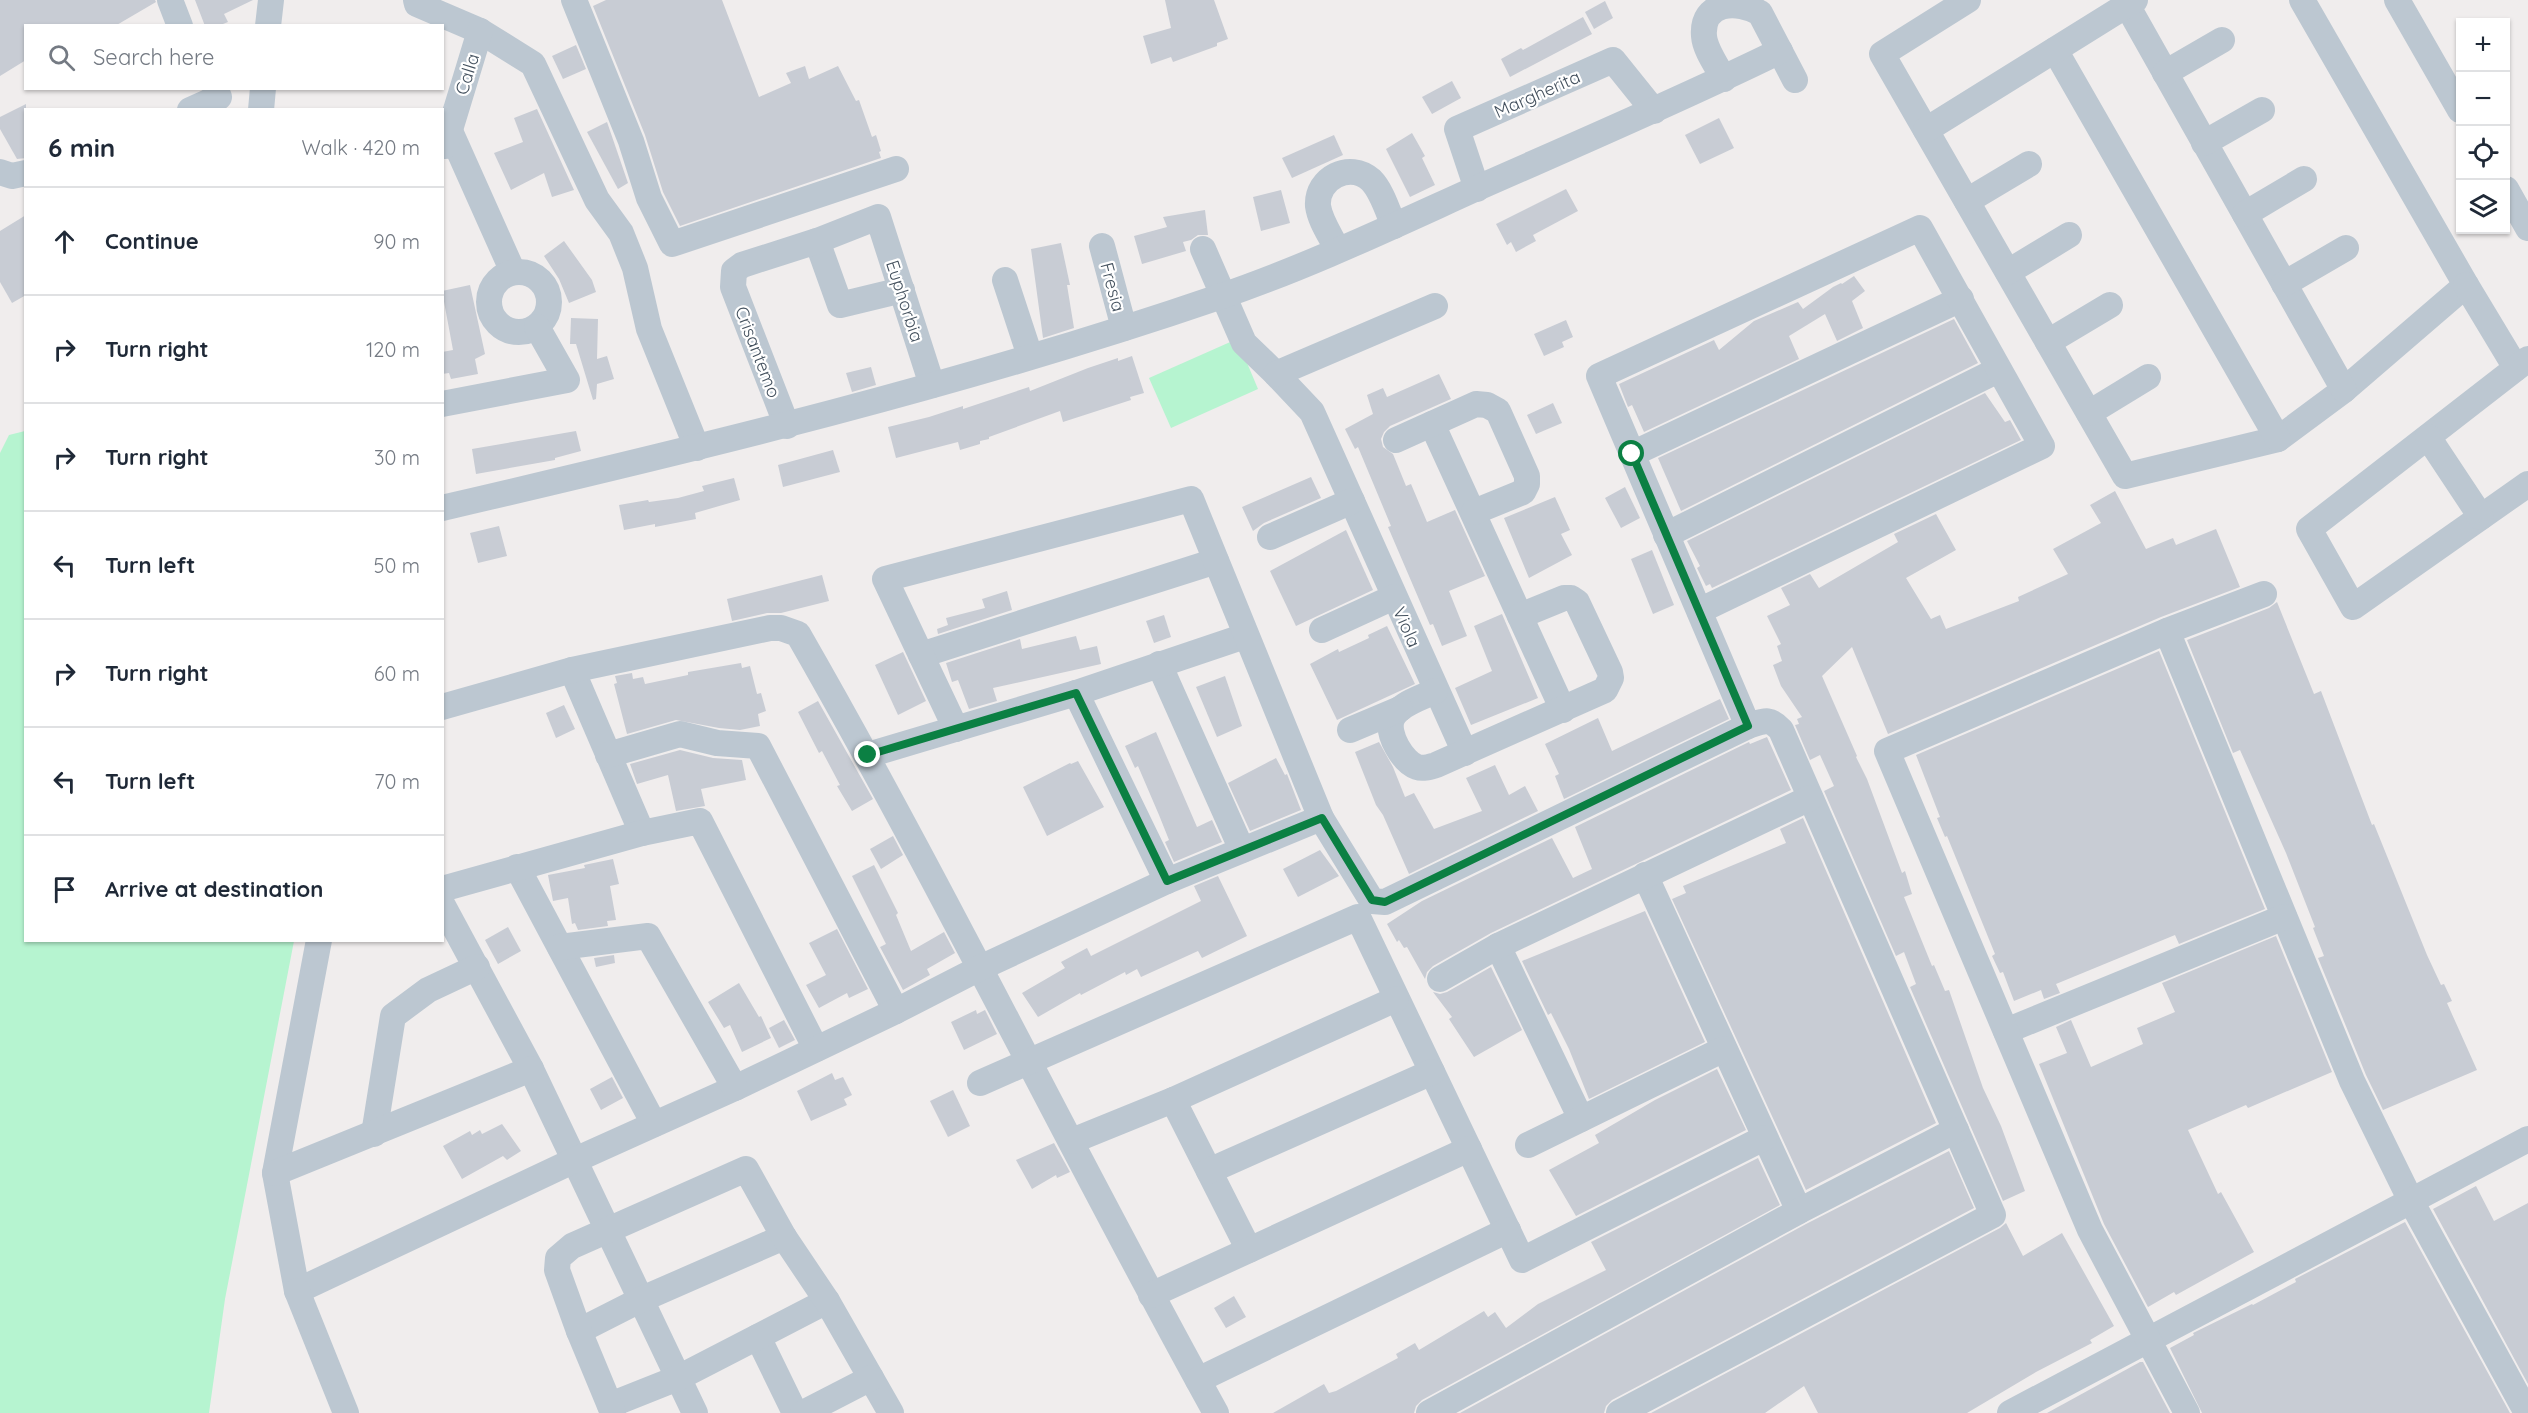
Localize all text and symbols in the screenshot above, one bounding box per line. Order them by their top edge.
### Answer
map controls [2456,18,2510,234]
button: + [2456,18,2510,72]
search box [24,24,444,90]
icon: search [45,41,78,74]
text: Search here [93,43,214,71]
street label: Calla [450,51,484,97]
street label: Margherita [1490,65,1584,123]
button: − [2456,72,2510,126]
button: locate [2456,126,2510,180]
text: 6 min [48,131,115,164]
text: Walk · 420 m [301,135,420,160]
button: layers [2456,180,2510,234]
icon: ahead [48,225,81,258]
text: Continue [105,227,199,255]
text: 90 m [373,229,420,254]
street label: Euphorbia [881,257,929,345]
street label: Fresia [1095,260,1131,314]
street label: Crisantemo [730,303,786,401]
icon: right [48,333,81,366]
text: Turn right [105,335,209,363]
text: 120 m [366,337,420,362]
route start [1618,440,1644,466]
icon: right [48,441,81,474]
text: Turn right [105,443,209,471]
text: 30 m [374,445,420,470]
icon: left [48,549,81,582]
text: Turn left [105,551,195,579]
text: 50 m [374,553,420,578]
street label: Viola [1388,603,1426,651]
icon: right [48,657,81,690]
text: Turn right [105,659,209,687]
text: 60 m [374,661,420,686]
route end [854,741,880,767]
icon: left [48,765,81,798]
text: Turn left [105,767,195,795]
text: 70 m [374,769,420,794]
icon: arrive [48,873,81,906]
text: Arrive at destination [105,875,323,903]

